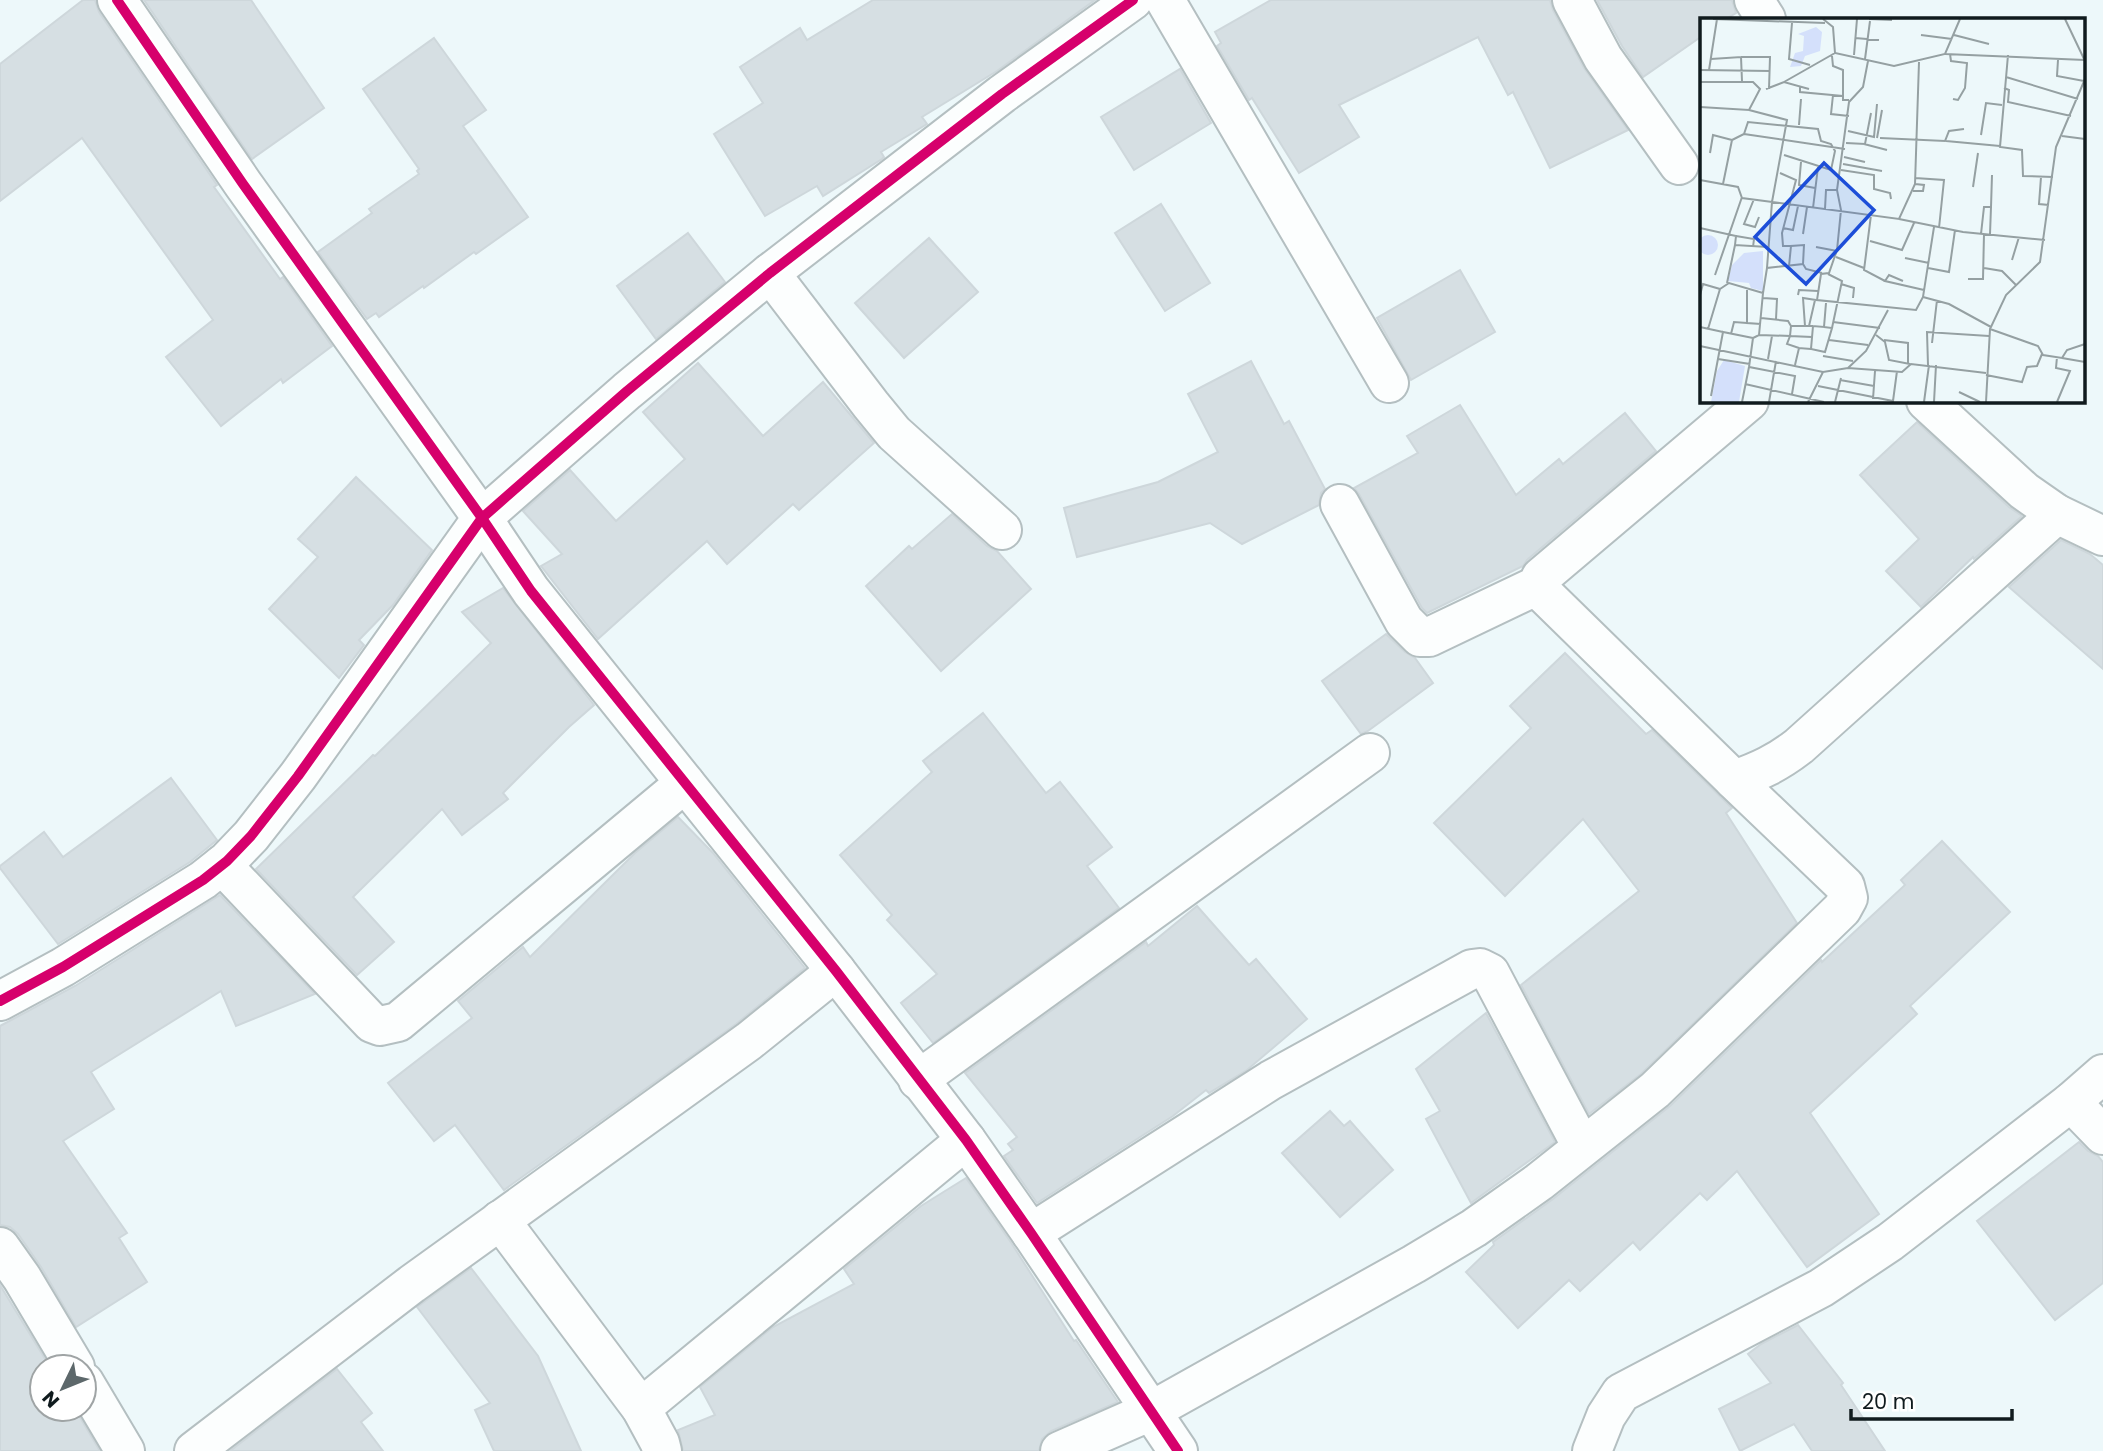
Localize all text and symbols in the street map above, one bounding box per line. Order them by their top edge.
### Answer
inset map [1700,18,2086,402]
north arrow [28,1353,98,1423]
scale bar [1851,1378,2012,1422]
text: N [36,1385,66,1414]
text: 20 m [1862,1387,1915,1416]

